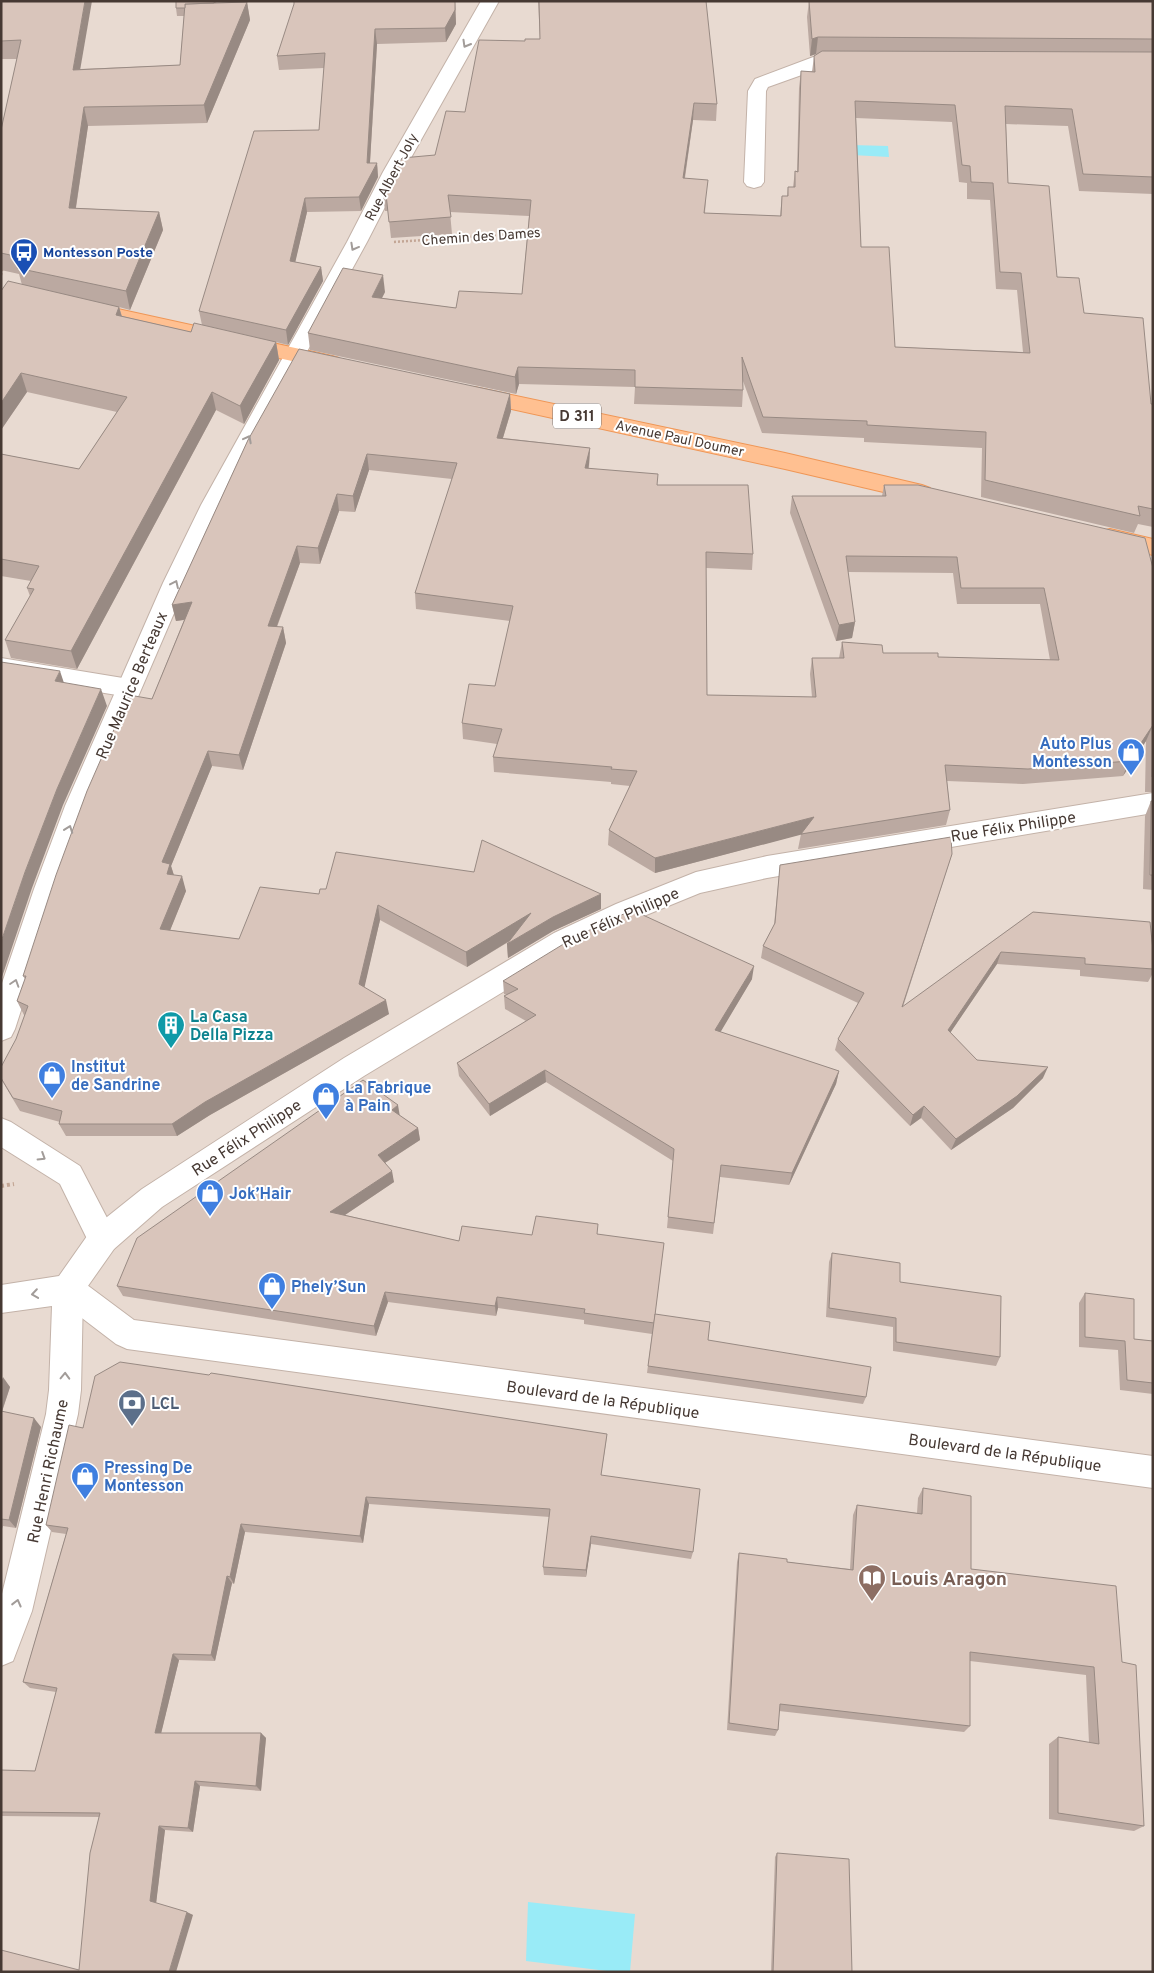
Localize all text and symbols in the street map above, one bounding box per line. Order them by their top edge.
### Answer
one-way arrow [462,38,472,47]
street label: Rue Albert Joly [362,131,423,224]
street label: Chemin des Dames [421,225,541,250]
bus stop icon: Montesson Poste [9,237,39,276]
one-way arrow [350,242,360,251]
place label: Montesson Poste [43,245,153,262]
road number: D 311 [553,404,601,428]
street label: Avenue Paul Doumer [614,418,746,462]
one-way arrow [242,435,252,444]
one-way arrow [168,580,179,589]
street label: Rue Maurice Berteaux [93,609,173,763]
place label: Auto Plus Montesson [1032,735,1112,773]
shop icon: Auto Plus Montesson [1116,737,1146,776]
street label: Rue Félix Philippe [949,808,1077,848]
one-way arrow [63,825,73,834]
street label: Rue Félix Philippe [559,884,683,954]
one-way arrow [10,979,20,987]
place label: La Casa Della Pizza [190,1008,273,1046]
building icon: La Casa Della Pizza [156,1010,186,1049]
place label: Institut de Sandrine [71,1058,160,1096]
shop icon: Institut de Sandrine [37,1060,67,1099]
place label: La Fabrique à Pain [345,1079,431,1117]
shop icon: La Fabrique à Pain [311,1081,341,1120]
street label: Rue Félix Philippe [189,1096,306,1182]
one-way arrow [37,1151,46,1161]
shop icon: Jok’Hair [195,1178,225,1217]
place label: Jok’Hair [229,1185,292,1205]
shop icon: Phely’Sun [257,1271,287,1310]
place label: Phely’Sun [291,1278,366,1298]
one-way arrow [30,1288,38,1299]
one-way arrow [60,1372,71,1380]
street label: Boulevard de la République [505,1378,700,1424]
bank icon: LCL [117,1388,147,1427]
place label: LCL [151,1395,179,1415]
street label: Rue Henri Richaume [24,1398,74,1545]
street label: Boulevard de la République [907,1431,1102,1477]
place label: Pressing De Montesson [104,1459,192,1497]
shop icon: Pressing De Montesson [70,1461,100,1500]
library icon: Louis Aragon [857,1563,887,1602]
place label: Louis Aragon [891,1568,1007,1592]
one-way arrow [11,1599,22,1608]

